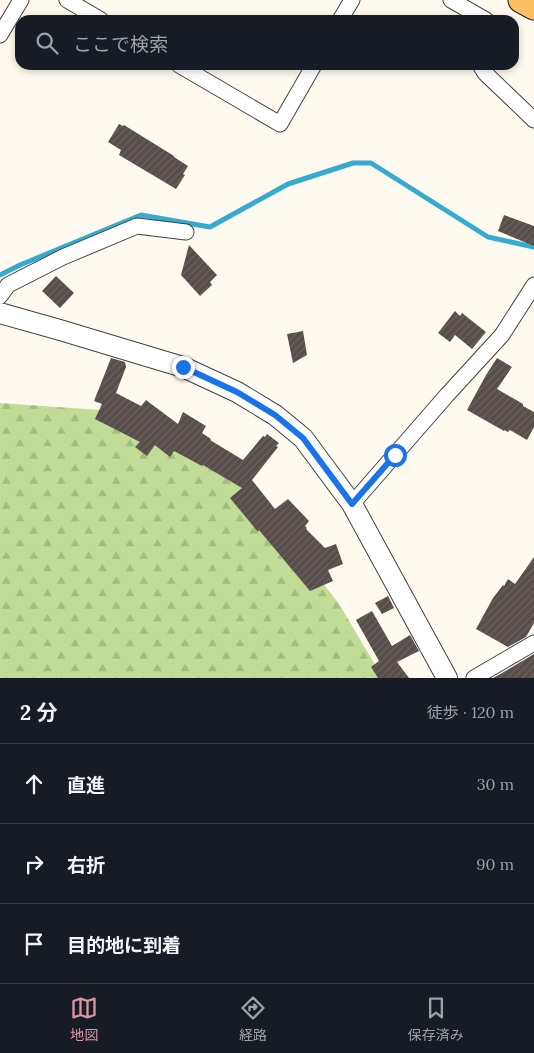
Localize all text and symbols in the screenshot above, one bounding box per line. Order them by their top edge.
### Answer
search box [15,15,519,70]
icon: search [33,29,61,57]
text: ここで検索 [73,32,168,56]
route end [172,356,195,379]
route start [384,444,407,467]
text: 2 分 [20,699,58,726]
text: 徒歩 · 120 m [427,702,514,722]
icon: ahead [20,770,48,798]
text: 直進 [67,773,105,797]
text: 30 m [477,774,514,794]
icon: right [20,850,48,878]
text: 右折 [67,853,105,877]
text: 90 m [476,854,514,874]
icon: arrive [20,930,48,958]
text: 目的地に到着 [67,933,181,957]
tab: 地図 [70,994,98,1044]
tab: 経路 [239,994,267,1044]
tab: 保存済み [408,994,464,1044]

